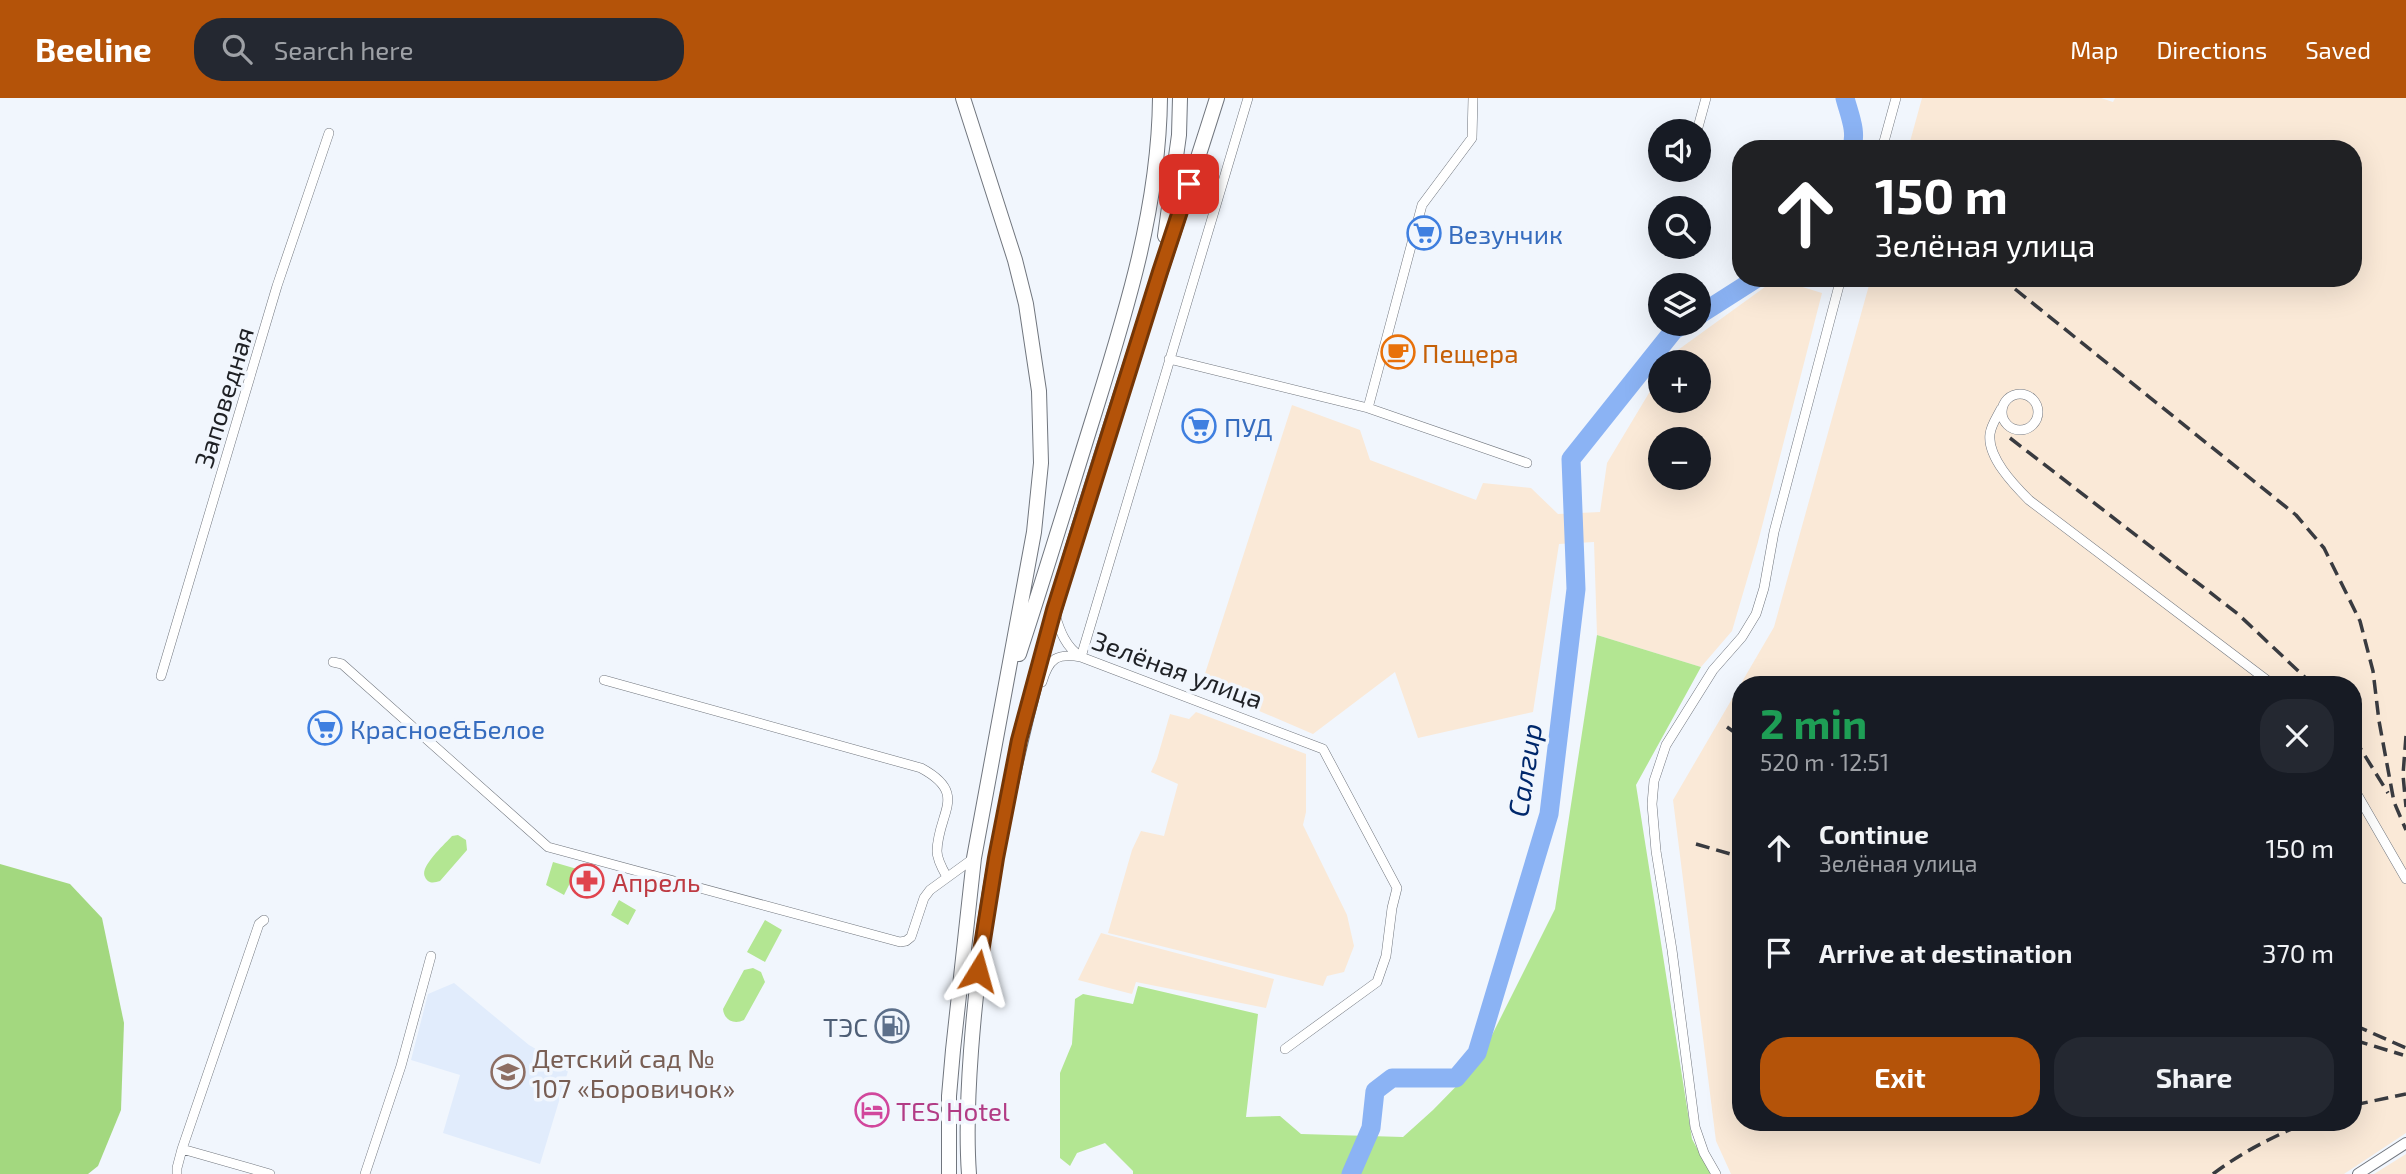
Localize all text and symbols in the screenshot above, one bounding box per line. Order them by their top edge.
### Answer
search box [194,18,684,81]
text: Beeline [35,29,152,69]
icon: search [218,30,256,68]
text: Search here [274,34,413,65]
text: Map [2070,35,2118,64]
text: Directions [2156,35,2267,64]
text: Saved [2305,35,2371,64]
map controls [1648,119,1711,490]
button: sound [1648,119,1711,182]
pin [1159,154,1219,214]
icon: arrive [1170,165,1208,203]
text: 150 m [1875,165,2008,224]
icon: ahead [1760,168,1851,259]
button: search [1648,196,1711,259]
supermarket icon: Везунчик [1405,214,1443,252]
place label: Везунчик [1448,218,1563,250]
text: Зелёная улица [1875,225,2095,263]
button: layers [1648,273,1711,336]
street label: Заповедная [187,323,259,471]
cafe icon: Пещера [1379,333,1417,371]
place label: Пещера [1422,337,1519,368]
button: + [1648,350,1711,413]
supermarket icon: ПУД [1180,407,1218,445]
place label: ПУД [1224,411,1273,442]
button: − [1648,427,1711,490]
street label: Зелёная улица [1088,624,1267,715]
text: 2 min [1760,697,1867,747]
button: close [2260,699,2334,773]
supermarket icon: Красное&Белое [306,709,344,747]
place label: Красное&Белое [350,713,545,744]
water label: Салгир [1500,721,1548,819]
text: 520 m · 12:51 [1760,748,1889,776]
text: Continue [1819,818,1929,849]
icon: ahead [1760,829,1798,867]
text: 150 m [2265,832,2334,863]
text: Зелёная улица [1819,849,1977,877]
pharmacy icon: Апрель [568,862,606,900]
place label: Апрель [612,866,700,897]
position arrow [941,934,1015,1008]
icon: arrive [1760,934,1798,972]
text: Arrive at destination [1819,937,2072,968]
text: 370 m [2262,937,2334,968]
fuel station icon: ТЭС [873,1007,911,1045]
place label: ТЭС [823,1011,868,1042]
button: Exit [1760,1037,2040,1117]
button: Share [2054,1037,2334,1117]
place label: Детский сад № 107 «Боровичок» [532,1042,735,1103]
school or university icon: Детский сад № 107 «Боровичок» [489,1053,527,1091]
hotel icon: TES Hotel [853,1091,891,1129]
place label: TES Hotel [896,1095,1010,1126]

